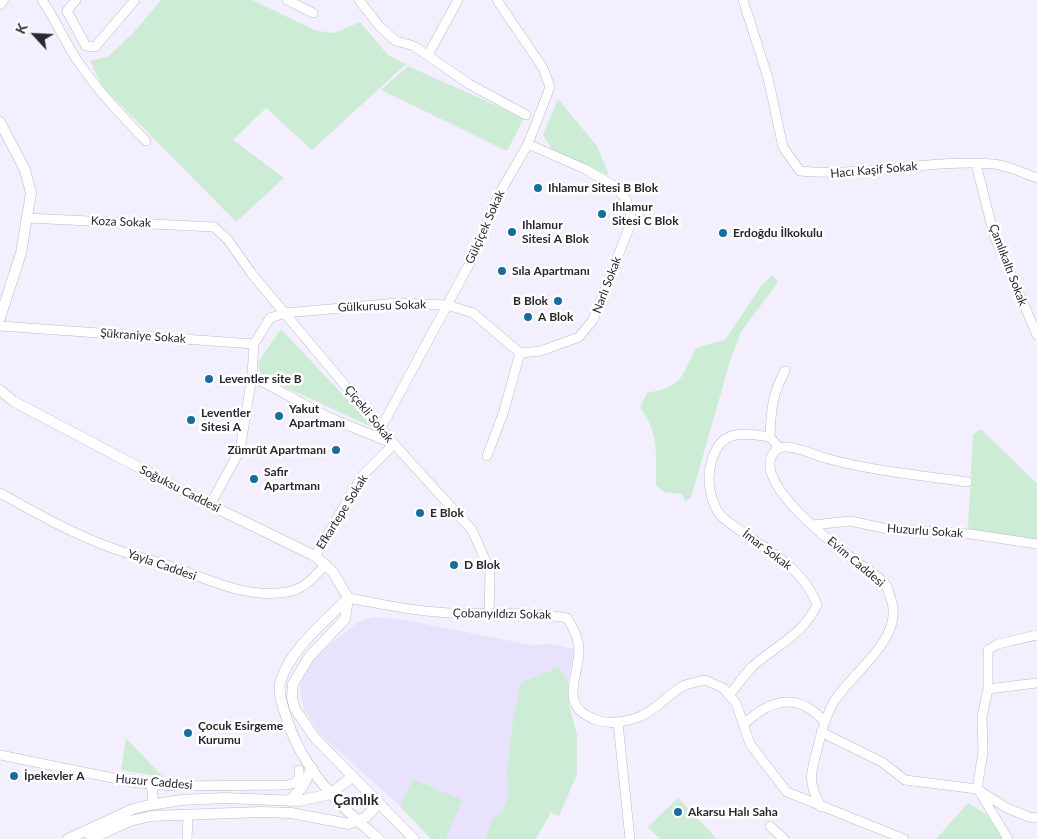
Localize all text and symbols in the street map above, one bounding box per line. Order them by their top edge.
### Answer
north arrow [10,10,60,60]
text: K [11,21,31,36]
street label: Hacı Kaşif Sokak [830,159,918,181]
place label: Ihlamur Sitesi B Blok [548,181,658,195]
marker: Ihlamur Sitesi B Blok [532,182,544,194]
street label: Gülçiçek Sokak [462,188,508,266]
place label: Ihlamur Sitesi C Blok [612,200,679,228]
marker: Ihlamur Sitesi C Blok [596,208,608,220]
street label: Koza Sokak [91,214,151,230]
place label: Ihlamur Sitesi A Blok [522,218,589,246]
street label: Çamlıkaltı Sokak [986,222,1030,308]
marker: Ihlamur Sitesi A Blok [506,226,518,238]
place label: Erdoğdu İlkokulu [733,226,823,240]
marker: Erdoğdu İlkokulu [717,227,729,239]
street label: Narlı Sokak [590,255,624,315]
place label: Sıla Apartmanı [512,264,590,278]
marker: Sıla Apartmanı [496,265,508,277]
place label: B Blok [513,294,548,308]
marker: B Blok [552,295,564,307]
street label: Gülkurusu Sokak [338,297,426,315]
place label: A Blok [538,310,573,324]
marker: A Blok [522,311,534,323]
street label: Şükraniye Sokak [100,326,186,346]
place label: Leventler site B [219,372,302,386]
marker: Leventler site B [203,373,215,385]
street label: Çiçekli Sokak [342,383,396,445]
place label: Yakut Apartmanı [289,402,345,430]
place label: Leventler Sitesi A [201,406,251,434]
marker: Yakut Apartmanı [273,410,285,422]
marker: Leventler Sitesi A [185,414,197,426]
place label: Zümrüt Apartmanı [227,443,326,457]
marker: Zümrüt Apartmanı [330,444,342,456]
street label: Soğuksu Caddesi [137,462,223,516]
place label: Safir Apartmanı [264,465,320,493]
street label: Efkartepe Sokak [313,472,371,552]
marker: Safir Apartmanı [248,473,260,485]
place label: E Blok [430,506,464,520]
marker: E Blok [414,507,426,519]
street label: Huzurlu Sokak [886,521,964,541]
street label: İmar Sokak [740,527,794,573]
street label: Evim Caddesi [824,534,888,590]
street label: Yayla Caddesi [126,546,198,584]
place label: D Blok [464,558,500,572]
marker: D Blok [448,559,460,571]
street label: Çobanyıldızı Sokak [453,606,551,622]
place label: Çocuk Esirgeme Kurumu [198,719,283,747]
marker: Çocuk Esirgeme Kurumu [182,727,194,739]
place label: İpekevler A [24,769,84,783]
marker: İpekevler A [8,770,20,782]
street label: Huzur Caddesi [115,771,193,793]
district label: Çamlık [333,791,379,809]
place label: Akarsu Halı Saha [688,805,778,819]
marker: Akarsu Halı Saha [672,806,684,818]

